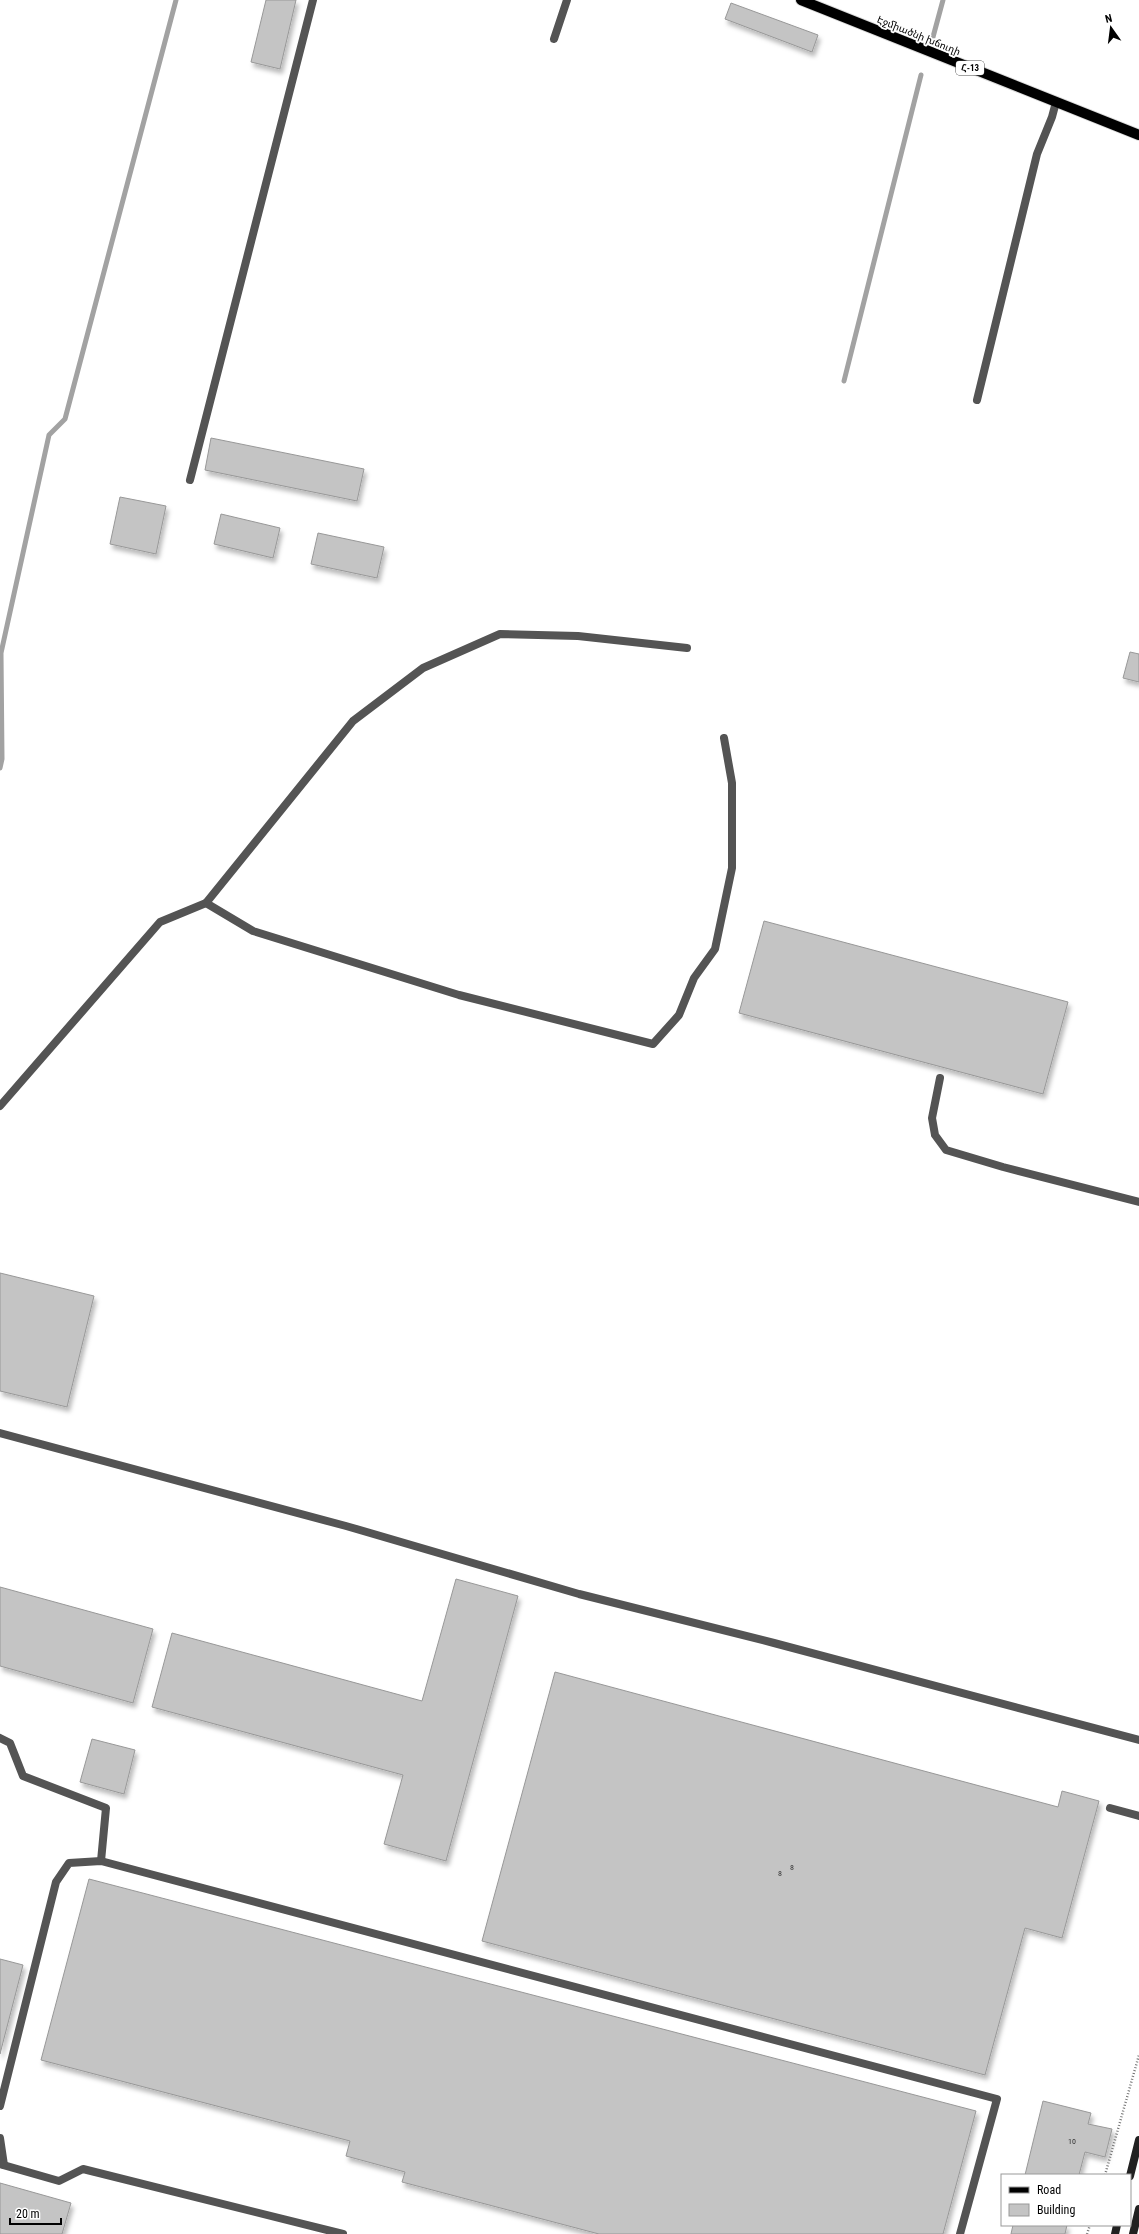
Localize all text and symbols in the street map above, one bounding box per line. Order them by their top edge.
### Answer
north arrow [1091,8,1131,48]
text: N [1104,12,1114,26]
street label: Էջմիածնի խճուղի [875,14,962,57]
road number: Հ-13 [956,61,984,75]
house number: 8 [790,1863,794,1872]
house number: 8 [778,1869,782,1878]
house number: 10 [1068,2137,1076,2146]
legend [1001,2174,1131,2226]
text: Road [1037,2183,1061,2197]
scale bar [10,2200,61,2226]
text: Building [1037,2203,1075,2217]
text: 20 m [16,2207,40,2221]

